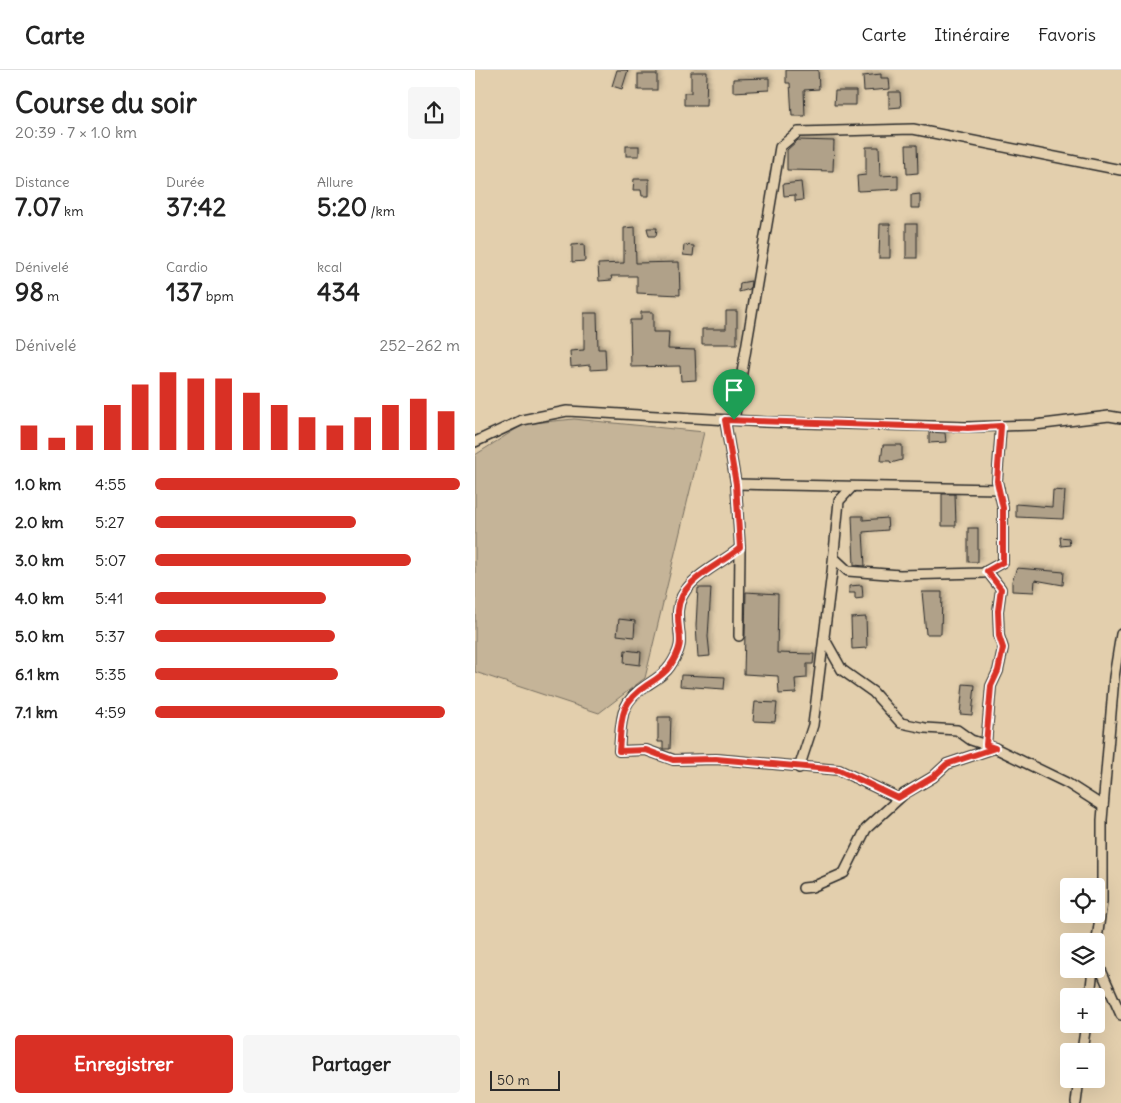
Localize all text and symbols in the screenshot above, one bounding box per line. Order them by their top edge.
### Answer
text: Carte [25,20,85,50]
text: Carte [861,23,906,46]
text: Itinéraire [934,23,1010,46]
text: Favoris [1038,23,1096,46]
text: Course du soir [15,85,197,121]
button: share [408,87,460,139]
text: 20:39 · 7 × 1.0 km [15,122,137,142]
text: Distance [15,173,70,191]
text: Durée [166,173,205,191]
text: Allure [317,173,353,191]
text: 7.07 [15,191,61,223]
text: 37:42 [166,191,226,223]
text: 5:20 [317,191,367,223]
text: km [61,202,84,220]
text: /km [367,202,395,220]
text: Dénivelé [15,258,69,276]
text: Cardio [166,258,208,276]
text: kcal [317,258,342,276]
text: 98 [15,276,44,308]
text: 137 [166,276,202,308]
text: 434 [317,276,360,308]
text: m [44,287,59,305]
text: bpm [202,287,234,305]
text: Dénivelé [15,335,76,355]
text: 252–262 m [380,335,460,355]
pin [713,369,755,420]
icon: arrive [720,376,748,404]
text: 1.0 km [15,474,61,494]
text: 4:55 [95,474,126,494]
text: 2.0 km [15,512,64,532]
text: 5:27 [95,512,124,532]
text: 3.0 km [15,550,64,570]
text: 5:07 [95,550,126,570]
text: 4.0 km [15,588,64,608]
text: 5:41 [95,588,123,608]
text: 5.0 km [15,626,64,646]
text: 5:37 [95,626,125,646]
text: 6.1 km [15,664,59,684]
text: 5:35 [95,664,126,684]
text: 7.1 km [15,702,58,722]
text: 4:59 [95,702,126,722]
map controls [1060,878,1105,1088]
button: locate [1060,878,1105,923]
button: layers [1060,933,1105,978]
button: + [1060,988,1105,1033]
button: Enregistrer [15,1035,233,1093]
button: Partager [243,1035,460,1093]
button: − [1060,1043,1105,1088]
scale bar [490,1068,560,1091]
text: 50 m [497,1071,530,1089]

